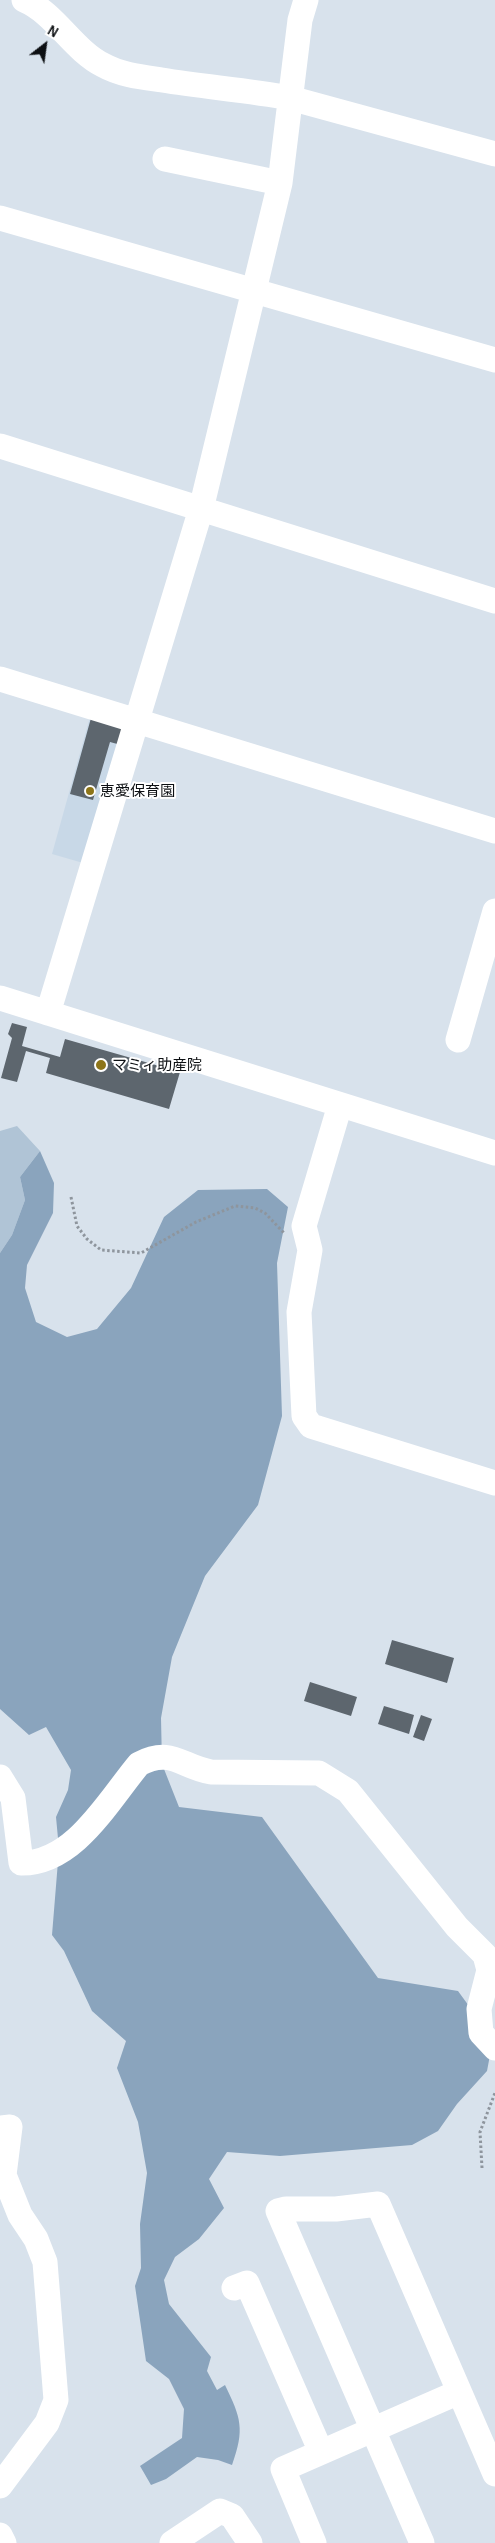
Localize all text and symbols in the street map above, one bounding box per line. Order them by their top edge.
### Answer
north arrow [20,20,70,70]
text: N [45,24,60,41]
place label: 恵愛保育園 [100,782,175,800]
marker: 恵愛保育園 [84,785,96,797]
place label: マミィ助産院 [112,1056,202,1074]
marker: マミィ助産院 [94,1058,108,1072]

